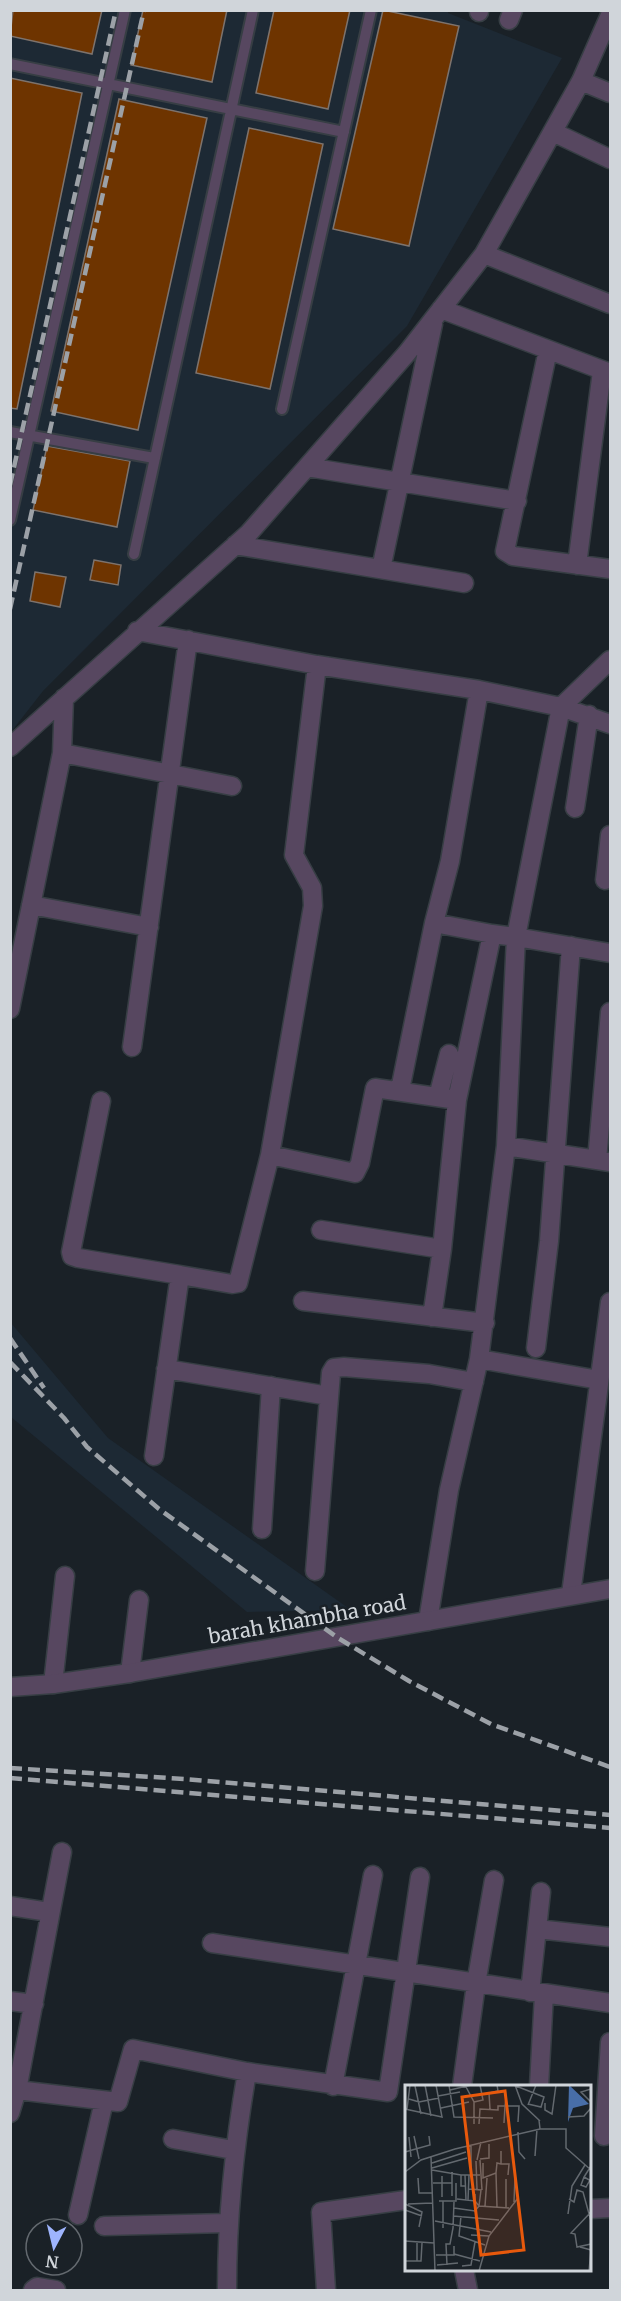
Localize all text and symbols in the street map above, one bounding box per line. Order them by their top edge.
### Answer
street label: barah khambha road [205,1589,408,1649]
inset map [405,2085,591,2271]
north arrow [24,2217,84,2277]
text: N [44,2251,60,2273]

